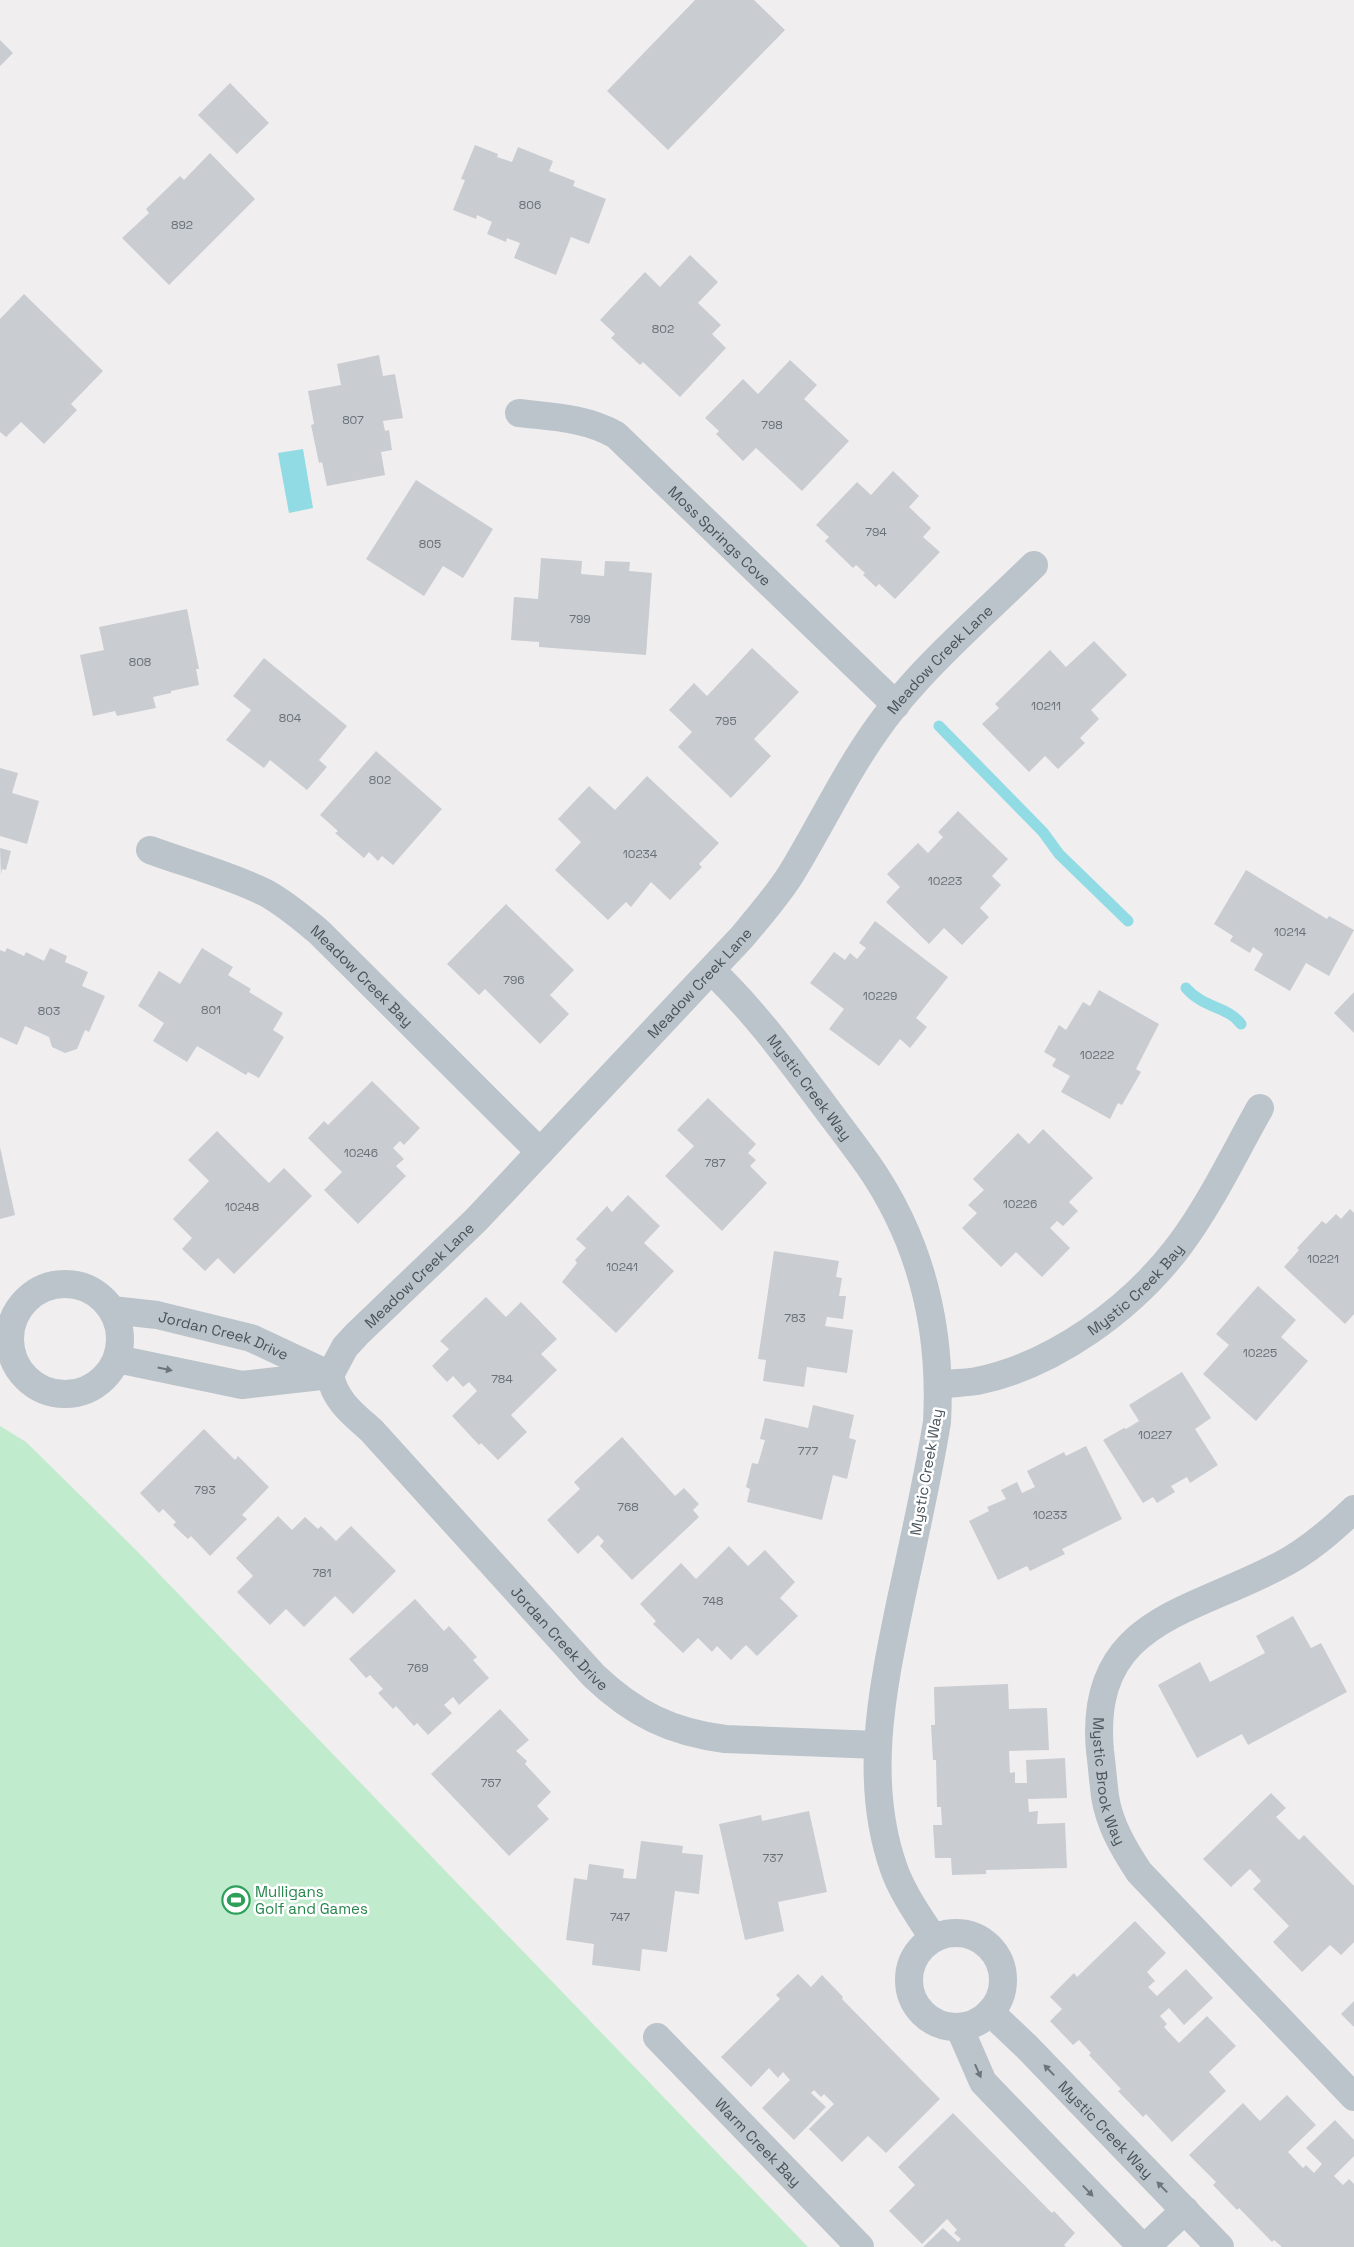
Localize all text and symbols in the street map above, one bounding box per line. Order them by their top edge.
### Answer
house number: 806 [519,197,541,213]
house number: 892 [171,217,193,233]
house number: 802 [652,321,674,337]
house number: 807 [342,412,364,428]
house number: 798 [761,417,783,433]
street label: Moss Springs Cove [665,481,776,590]
house number: 794 [865,524,887,540]
house number: 805 [419,536,441,552]
street label: Meadow Creek Lane [882,600,996,718]
house number: 799 [569,611,591,627]
house number: 808 [129,654,151,670]
house number: 10211 [1031,698,1061,714]
house number: 804 [279,710,302,726]
house number: 795 [715,713,737,729]
house number: 802 [369,772,391,788]
house number: 10234 [623,846,658,862]
house number: 10223 [928,873,962,889]
street label: Meadow Creek Bay [307,920,418,1030]
street label: Meadow Creek Lane [643,923,756,1042]
house number: 10214 [1274,924,1307,940]
house number: 796 [503,972,525,988]
house number: 10229 [863,988,897,1004]
house number: 801 [201,1002,221,1018]
house number: 803 [38,1003,60,1019]
street label: Mystic Creek Way [763,1030,856,1144]
house number: 10222 [1080,1047,1114,1063]
house number: 10246 [344,1145,378,1161]
house number: 787 [705,1155,726,1171]
house number: 10226 [1003,1196,1037,1212]
house number: 10248 [225,1199,259,1215]
street label: Meadow Creek Lane [360,1218,478,1332]
street label: Mystic Creek Bay [1083,1239,1187,1339]
house number: 10221 [1307,1251,1339,1267]
house number: 10241 [606,1259,638,1275]
street label: Jordan Creek Drive [157,1306,292,1364]
house number: 783 [784,1310,806,1326]
house number: 10225 [1243,1345,1277,1361]
one-way arrow [158,1365,173,1373]
house number: 784 [491,1371,513,1387]
street label: Mystic Creek Way [905,1407,947,1537]
house number: 10227 [1138,1427,1172,1443]
house number: 777 [798,1443,818,1459]
house number: 793 [194,1482,216,1498]
house number: 768 [617,1499,639,1515]
house number: 10233 [1033,1507,1067,1523]
house number: 781 [312,1565,332,1581]
street label: Jordan Creek Drive [507,1582,613,1694]
house number: 748 [702,1593,724,1609]
house number: 769 [407,1660,429,1676]
street label: Mystic Brook Way [1089,1717,1130,1848]
house number: 757 [481,1775,502,1791]
house number: 737 [763,1850,784,1866]
place label: Mulligans Golf and Games [255,1882,368,1918]
sports icon: Mulligans Golf and Games [221,1885,251,1915]
house number: 747 [610,1909,630,1925]
one-way arrow [975,2064,983,2078]
one-way arrow [1043,2064,1055,2076]
street label: Mystic Creek Way [1055,2076,1158,2182]
street label: Warm Creek Bay [711,2094,806,2190]
one-way arrow [1156,2181,1168,2193]
one-way arrow [1082,2184,1094,2196]

